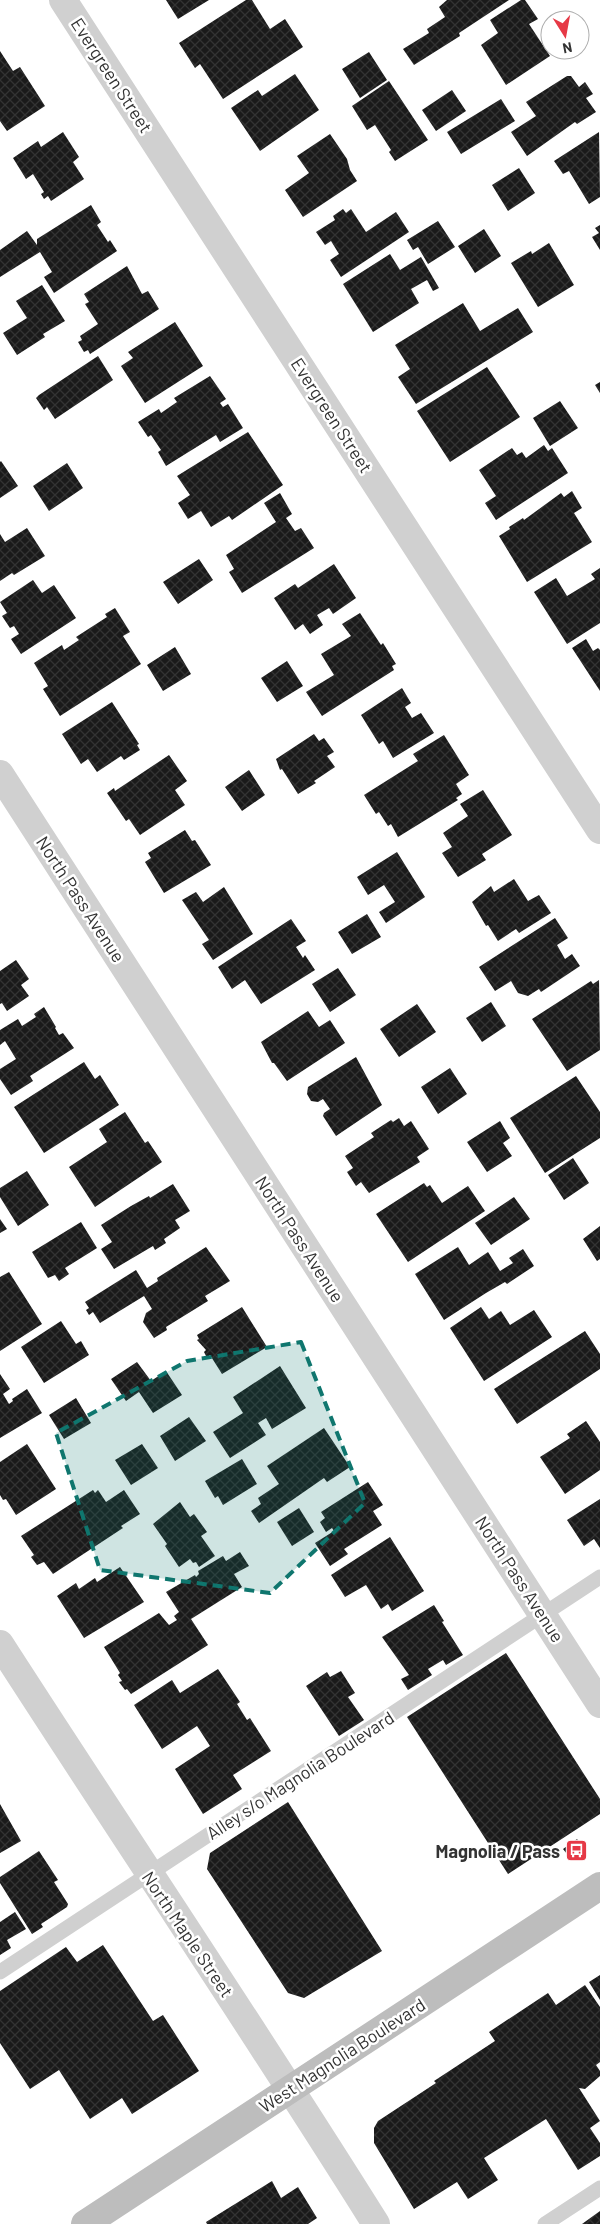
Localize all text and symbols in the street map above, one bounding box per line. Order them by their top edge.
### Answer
north arrow [540,10,590,60]
street label: Evergreen Street [67,13,157,137]
text: N [561,39,574,57]
street label: Evergreen Street [287,353,377,477]
street label: North Pass Avenue [32,832,130,966]
street label: North Pass Avenue [251,1172,349,1306]
street label: North Pass Avenue [471,1512,569,1646]
street label: Alley s/o Magnolia Boulevard [202,1706,398,1844]
bus stop icon: Magnolia / Pass [564,1839,588,1863]
place label: Magnolia / Pass [436,1840,560,1862]
street label: North Maple Street [138,1867,238,2001]
street label: West Magnolia Boulevard [255,1993,429,2117]

